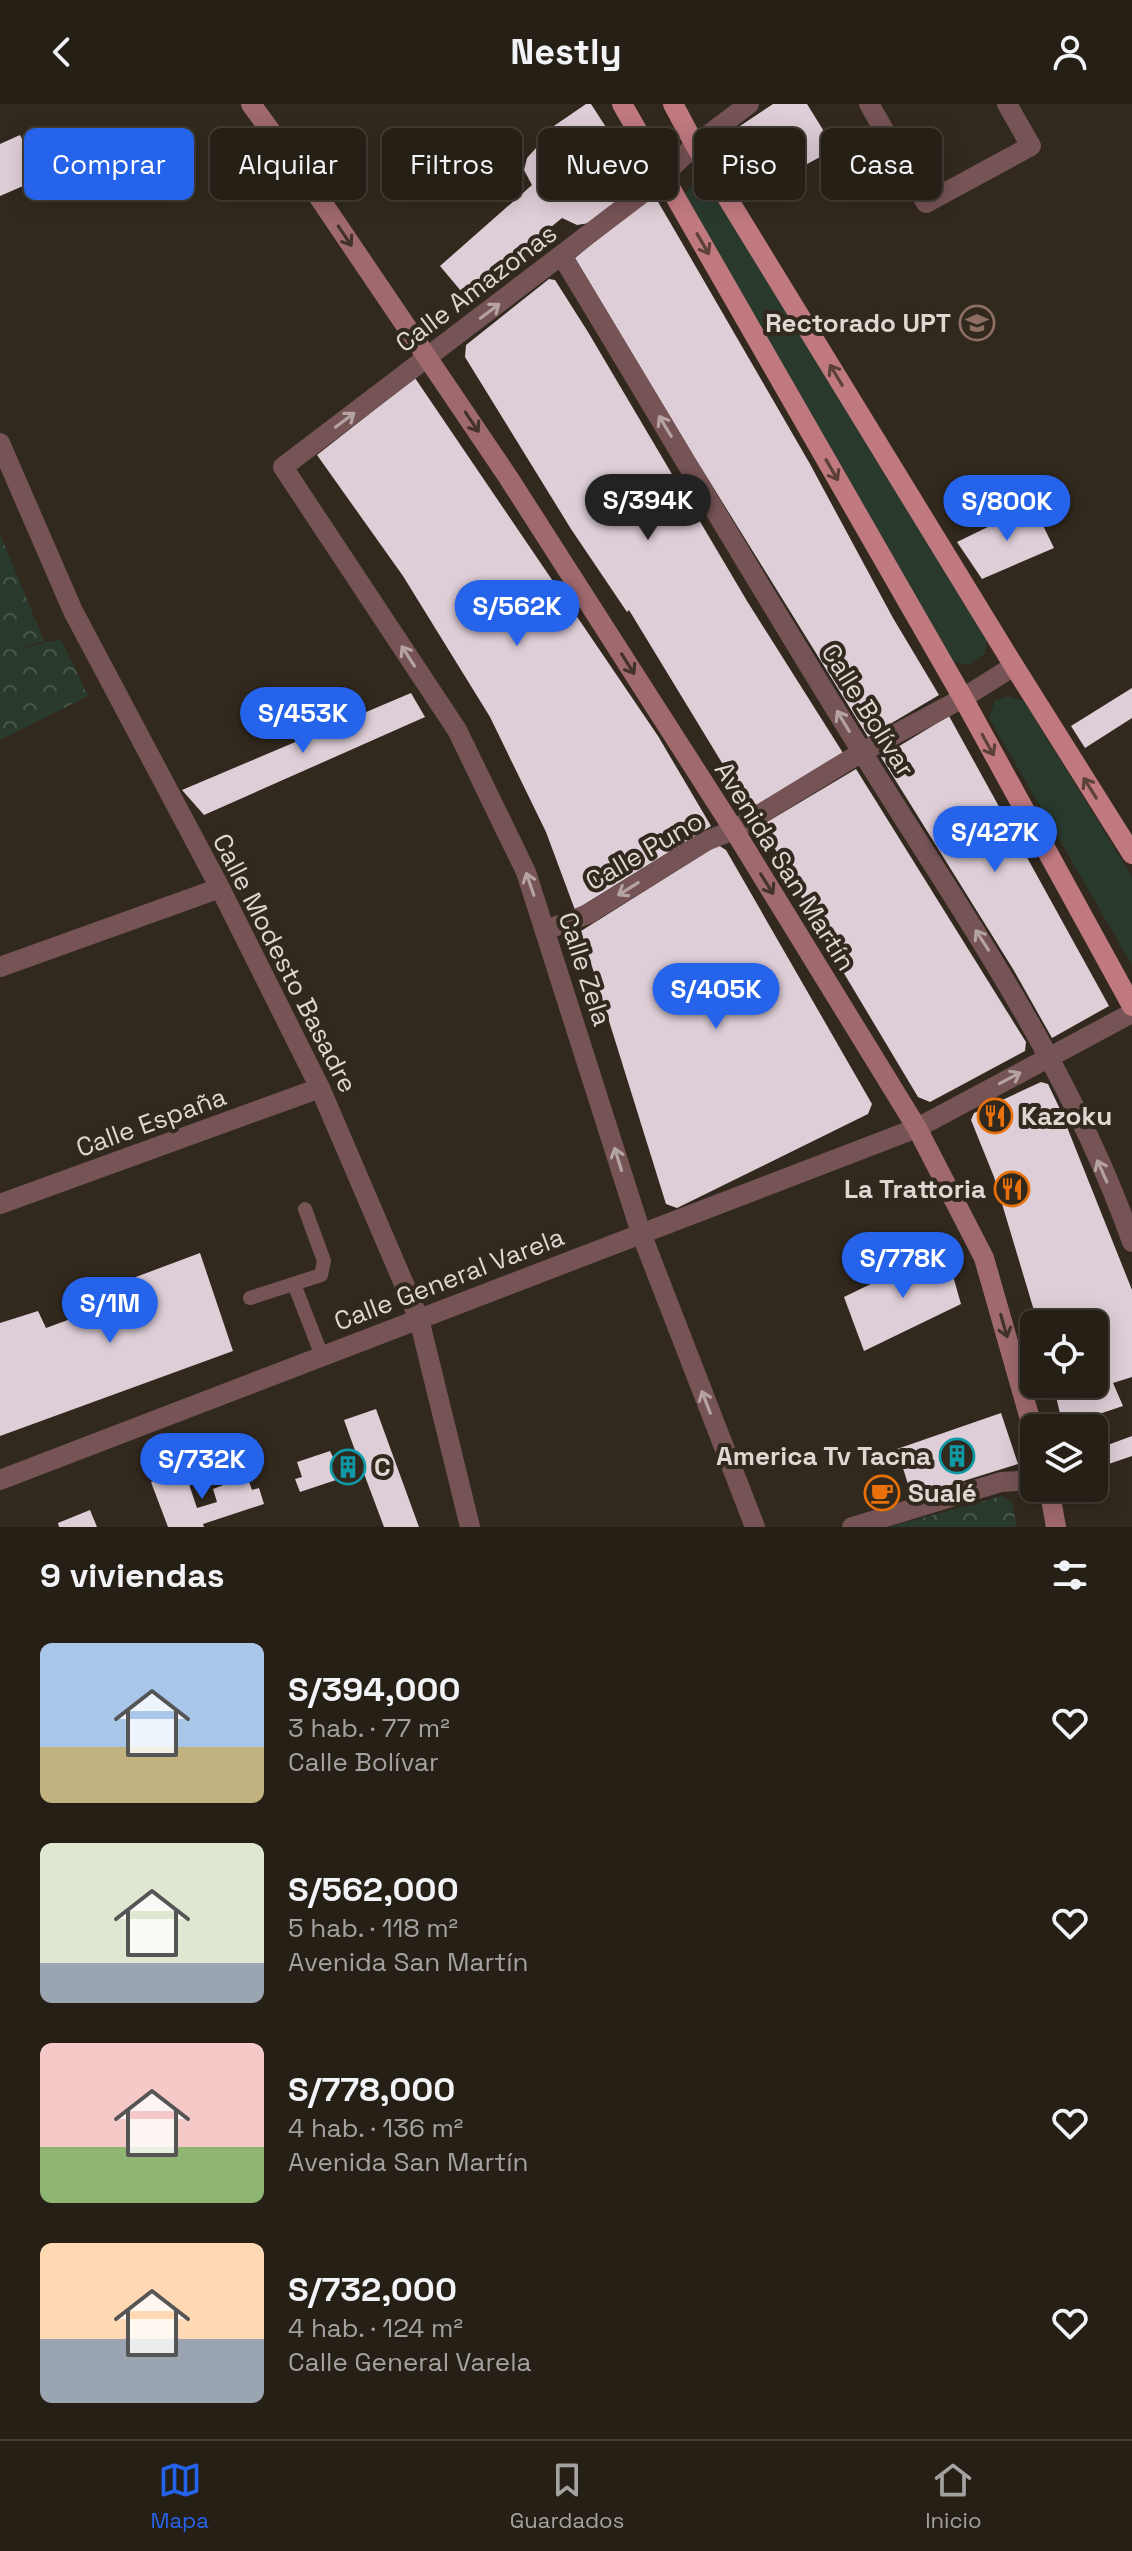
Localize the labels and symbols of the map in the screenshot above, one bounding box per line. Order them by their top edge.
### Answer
street label: Calle Amazonas [389,216,563,360]
one-way arrow [337,224,353,247]
one-way arrow [696,232,711,256]
one-way arrow [479,302,500,319]
school or university icon: Rectorado UPT [958,304,996,342]
place label: Rectorado UPT [765,306,951,340]
one-way arrow [828,365,845,387]
one-way arrow [334,411,355,428]
one-way arrow [463,411,480,433]
one-way arrow [657,415,673,438]
one-way arrow [824,458,840,481]
pin: S/394K [583,474,713,542]
pin: S/800K [942,475,1072,543]
pin: S/562K [452,580,582,648]
street label: Calle Bolívar [814,637,922,783]
one-way arrow [400,645,417,667]
one-way arrow [620,652,636,675]
pin: S/453K [238,687,368,755]
one-way arrow [835,710,851,733]
one-way arrow [981,732,996,756]
street label: Avenida San Martín [707,755,863,977]
one-way arrow [1082,777,1099,799]
street label: Calle Puno [579,804,709,898]
pin: S/427K [930,806,1060,874]
street label: Calle Modesto Basadre [205,828,365,1098]
one-way arrow [522,872,537,897]
one-way arrow [759,872,775,895]
one-way arrow [617,882,640,898]
street label: Calle Zela [551,908,619,1030]
one-way arrow [974,929,990,952]
pin: S/405K [651,963,781,1031]
one-way arrow [998,1069,1022,1085]
street label: Calle España [71,1079,231,1165]
restaurant icon: Kazoku [976,1097,1014,1135]
place label: Kazoku [1021,1099,1112,1133]
one-way arrow [610,1147,624,1172]
one-way arrow [1093,1159,1108,1183]
restaurant icon: La Trattoria [993,1170,1031,1208]
place label: La Trattoria [844,1172,986,1206]
street label: Calle General Varela [329,1219,569,1339]
pin: S/778K [838,1232,968,1300]
pin: S/1M [63,1277,157,1345]
one-way arrow [997,1313,1012,1339]
one-way arrow [698,1390,712,1415]
pin: S/732K [137,1433,267,1501]
building icon: America Tv Tacna [938,1437,976,1475]
place label: America Tv Tacna [716,1439,931,1473]
building icon: C [329,1448,367,1486]
place label: C [374,1450,391,1484]
cafe icon: Sualé [863,1474,901,1512]
place label: Sualé [908,1476,977,1510]

